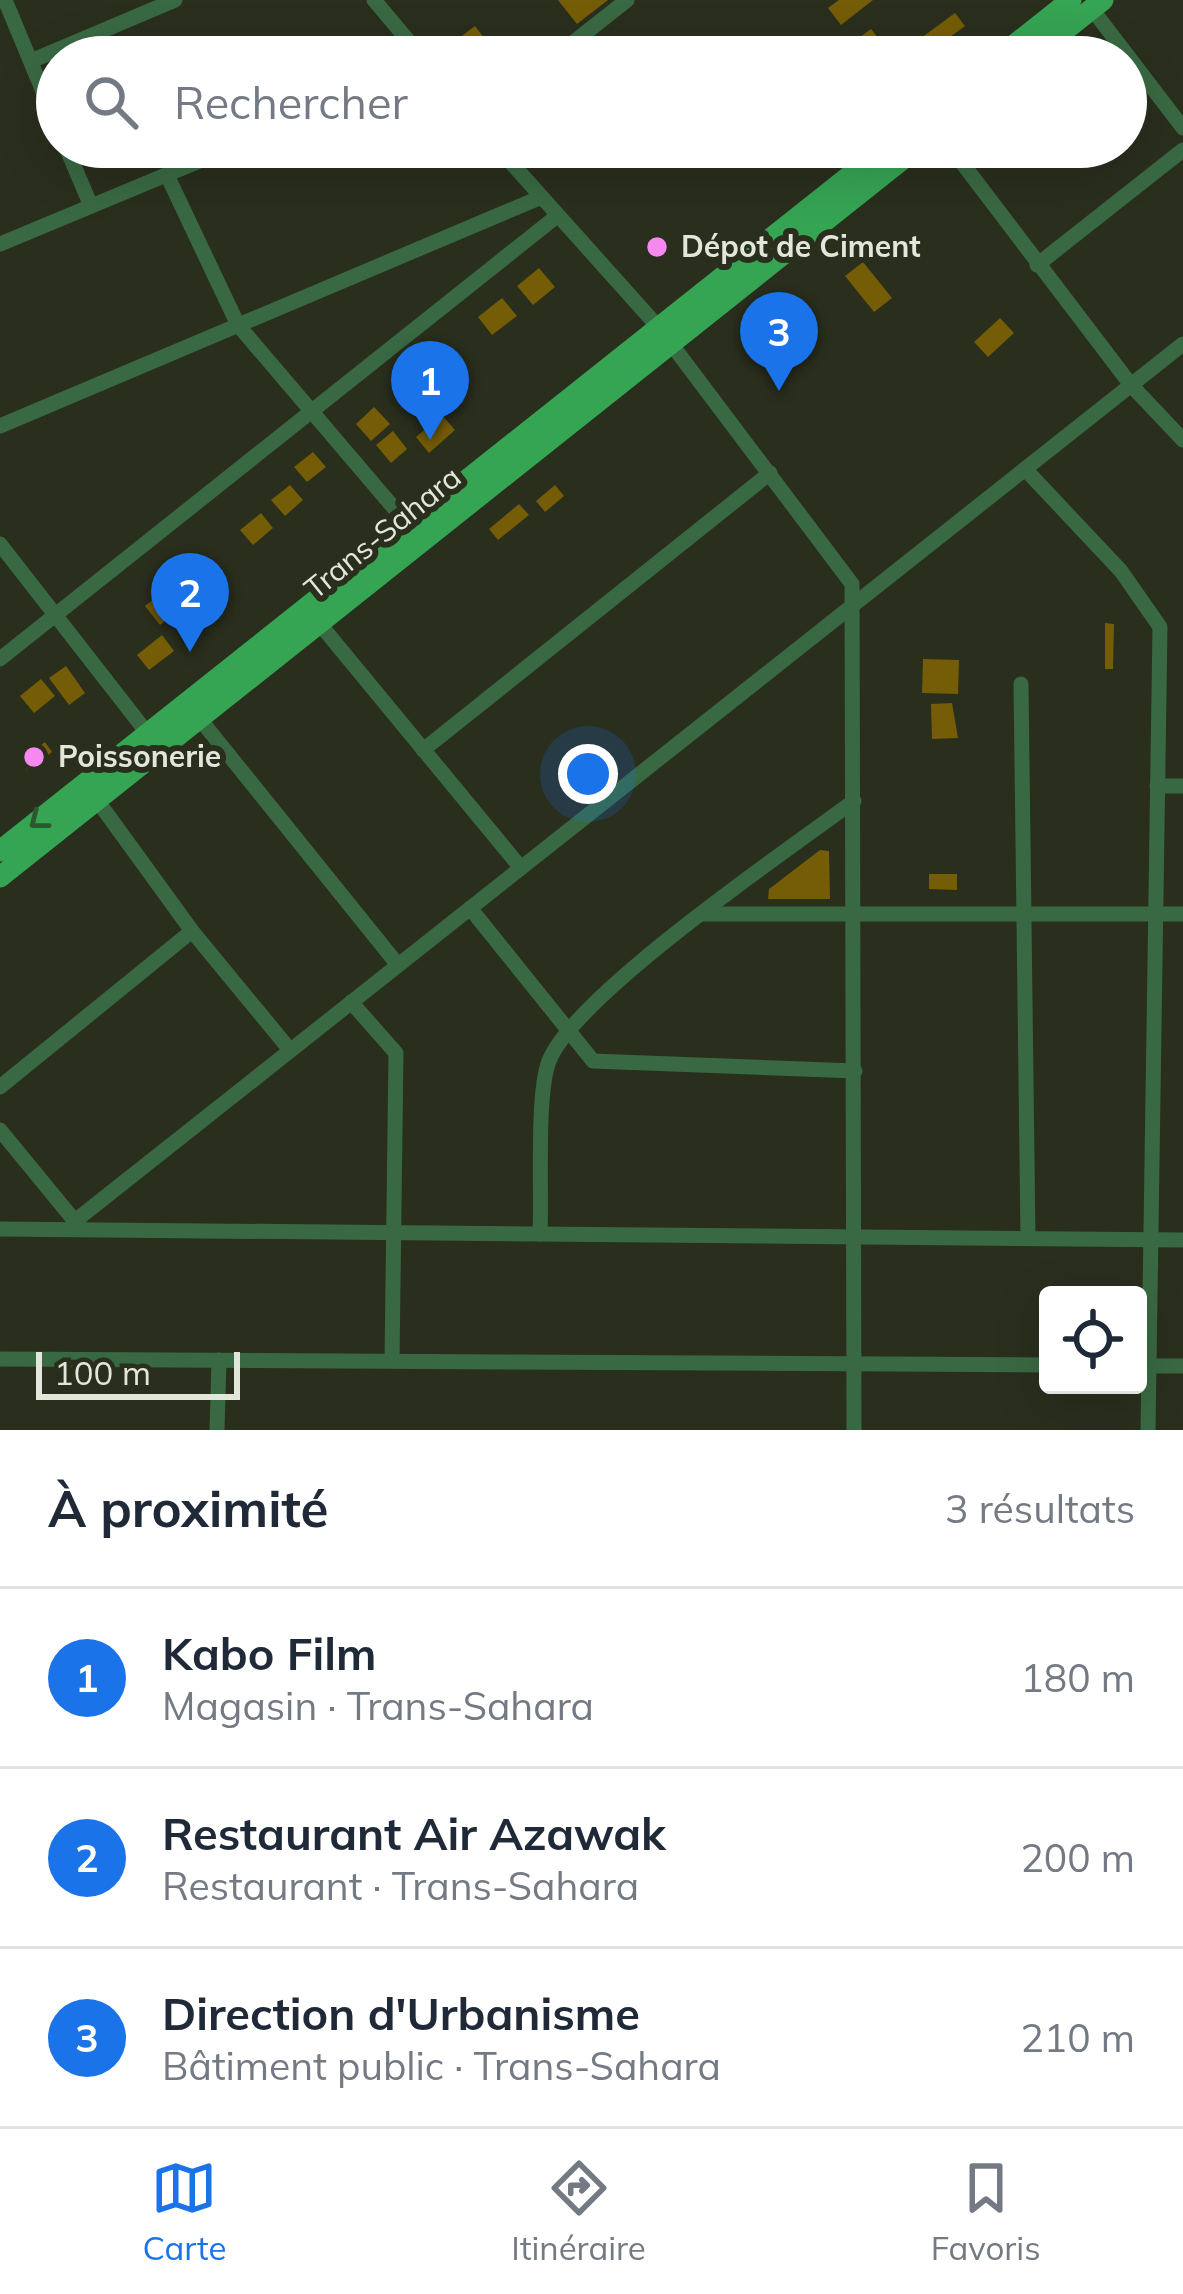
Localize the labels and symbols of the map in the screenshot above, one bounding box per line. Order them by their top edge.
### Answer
place label: Dépot de Ciment [681,227,921,265]
marker: Dépot de Ciment [644,234,670,260]
pin: 3 [740,292,818,391]
pin: 1 [391,341,469,440]
street label: Trans-Sahara [296,458,468,607]
pin: 2 [151,553,229,652]
place label: Poissonerie [58,737,221,775]
marker: Poissonerie [21,744,47,770]
your location [558,744,618,804]
one-way arrow [30,807,52,828]
scale bar [36,1346,240,1399]

